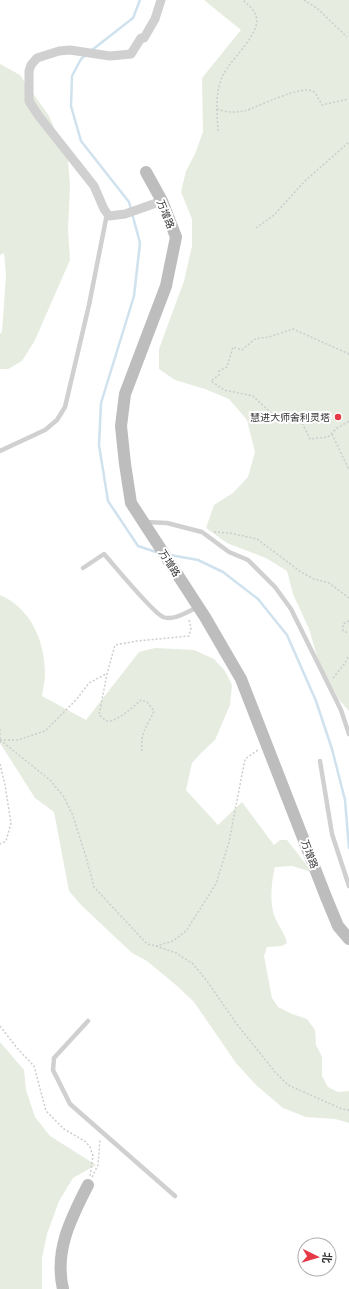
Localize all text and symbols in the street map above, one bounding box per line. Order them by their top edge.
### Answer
street label: 万增路 [154,198,177,231]
place label: 慧进大师舍利灵塔 [250,411,330,424]
marker: 慧进大师舍利灵塔 [333,412,343,422]
street label: 万增路 [156,547,183,579]
street label: 万增路 [298,838,321,871]
north arrow [297,1237,337,1277]
text: 北 [320,1252,334,1264]

